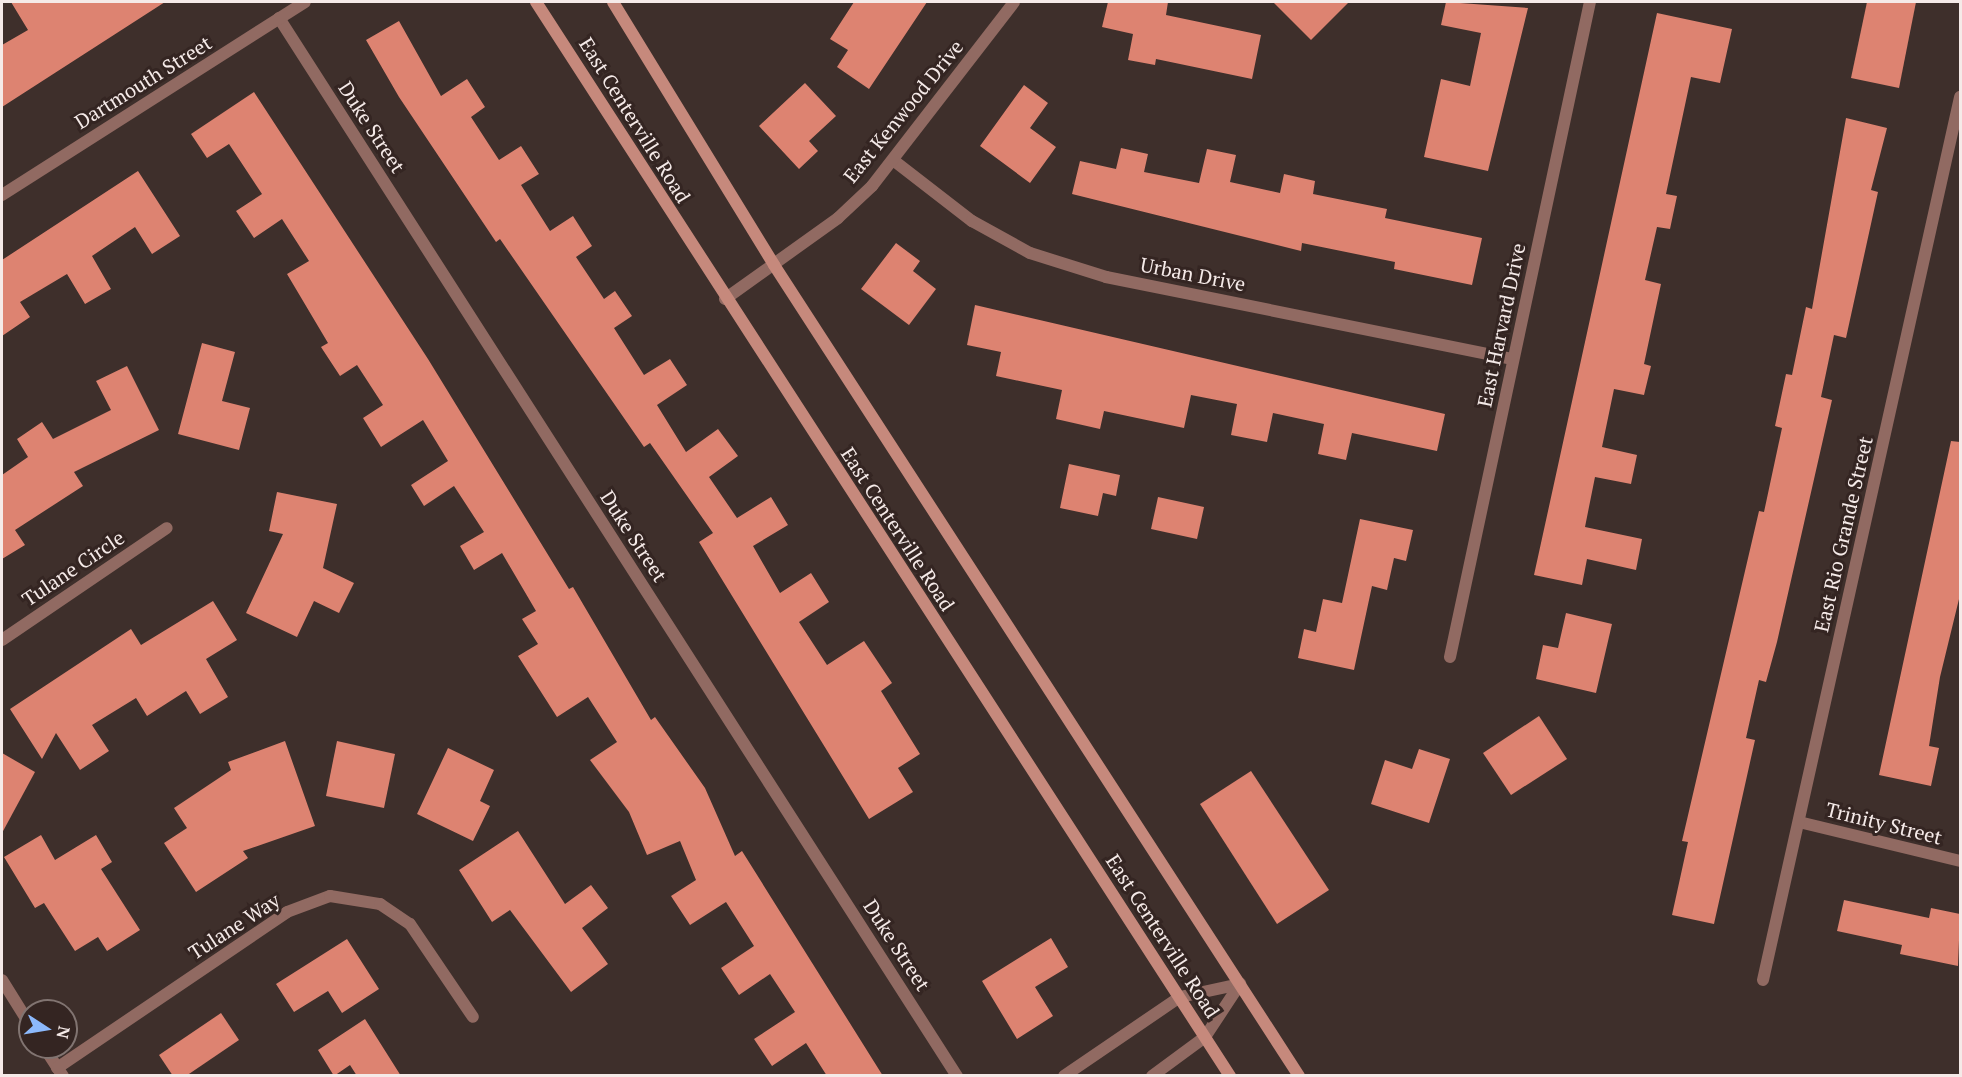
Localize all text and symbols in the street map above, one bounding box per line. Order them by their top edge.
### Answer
street label: Dartmouth Street [70,30,216,134]
street label: East Centerville Road [574,33,696,207]
street label: East Kenwood Drive [838,35,968,187]
street label: Duke Street [334,77,410,177]
street label: East Harvard Drive [1472,241,1530,409]
street label: Urban Drive [1138,252,1248,296]
street label: East Rio Grande Street [1809,434,1877,634]
street label: East Centerville Road [836,443,960,615]
street label: Duke Street [596,486,672,586]
street label: Tulane Circle [17,525,129,611]
street label: Trinity Street [1823,797,1945,849]
street label: East Centerville Road [1101,850,1225,1022]
street label: Tulane Way [184,888,284,964]
street label: Duke Street [859,895,935,995]
north arrow [18,999,78,1059]
text: N [52,1024,76,1041]

